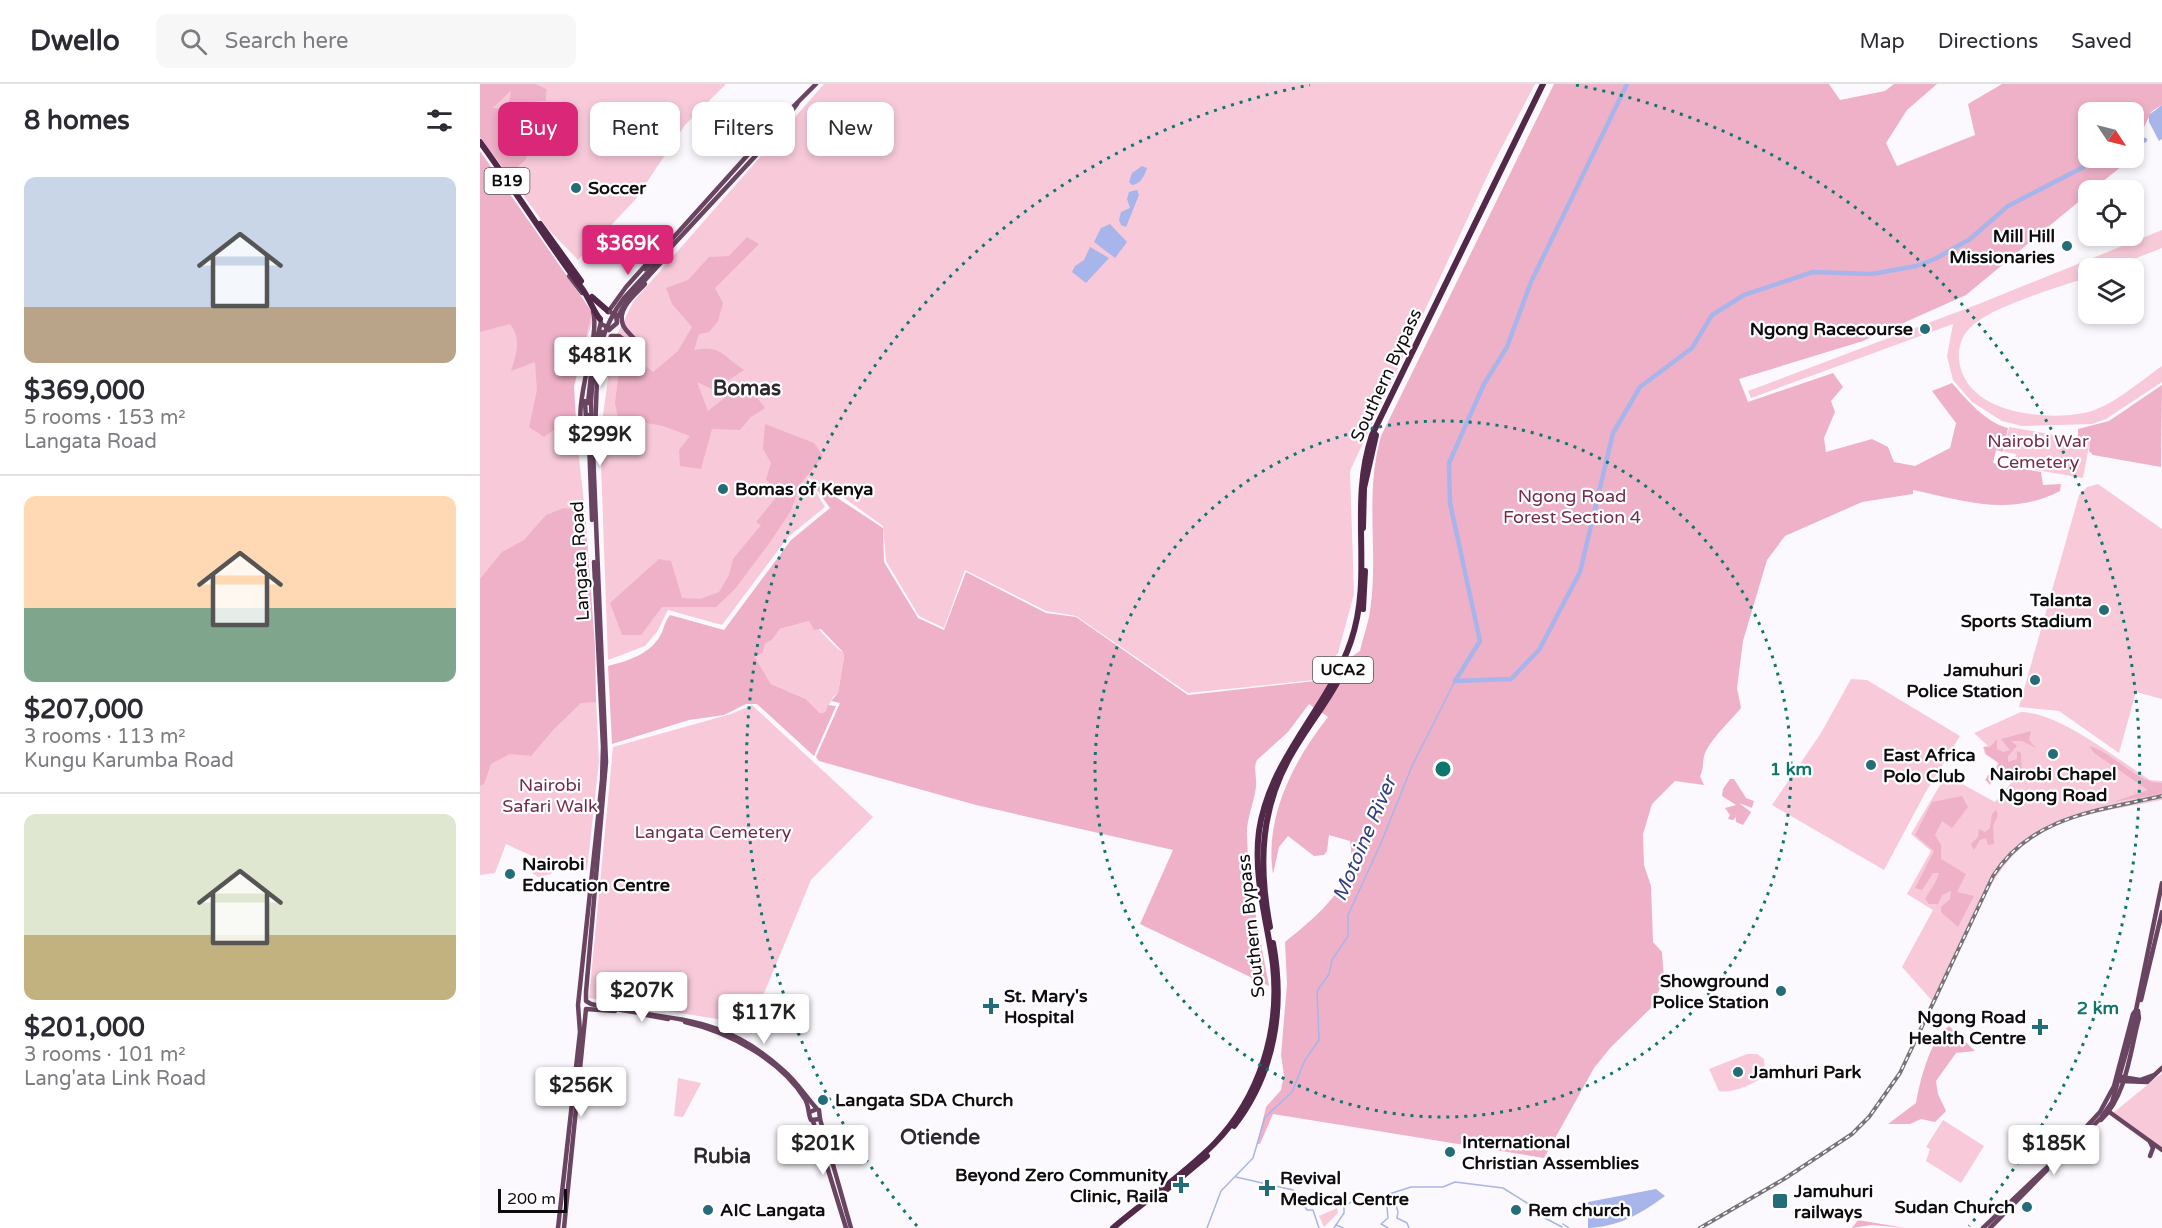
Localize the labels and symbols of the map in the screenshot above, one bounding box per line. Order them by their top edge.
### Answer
north arrow [2078,102,2144,168]
road number: B19 [484,168,530,194]
place label: Soccer [588,177,647,199]
marker: Soccer [569,181,583,195]
pin: $369K [586,225,670,276]
place label: Mill Hill Missionaries [1949,225,2055,268]
marker: Mill Hill Missionaries [2060,239,2074,253]
street label: Southern Bypass [1346,305,1426,445]
place label: Ngong Racecourse [1750,318,1913,340]
marker: Ngong Racecourse [1918,322,1932,336]
pin: $481K [558,337,642,388]
district label: Bomas [713,376,781,401]
pin: $299K [558,416,642,467]
park label: Nairobi War Cemetery [1987,430,2089,473]
place label: Bomas of Kenya [735,478,873,500]
marker: Bomas of Kenya [716,482,730,496]
park label: Ngong Road Forest Section 4 [1503,485,1641,528]
street label: Langata Road [566,501,594,621]
place label: Talanta Sports Stadium [1961,589,2092,632]
marker: Talanta Sports Stadium [2097,603,2111,617]
road number: UCA2 [1313,657,1373,683]
place label: Jamuhuri Police Station [1906,659,2023,702]
marker: Jamuhuri Police Station [2028,673,2042,687]
place label: East Africa Polo Club [1883,744,1976,787]
marker: Nairobi Chapel Ngong Road [2046,747,2060,761]
text: 1 km [1770,758,1812,780]
marker: East Africa Polo Club [1864,758,1878,772]
centre of rings [1433,759,1453,779]
place label: Nairobi Chapel Ngong Road [1990,763,2116,806]
water label: Motoine River [1328,771,1403,905]
park label: Nairobi Safari Walk [502,774,598,817]
park label: Langata Cemetery [635,821,792,843]
place label: Nairobi Education Centre [522,853,670,896]
street label: Southern Bypass [1233,853,1269,999]
marker: Nairobi Education Centre [503,867,517,881]
place label: Showground Police Station [1652,970,1769,1013]
pin: $207K [600,972,684,1023]
marker: Showground Police Station [1774,984,1788,998]
place label: St. Mary's Hospital [1004,985,1088,1028]
pin: $117K [722,994,806,1045]
marker: St. Mary's Hospital [982,997,1000,1015]
text: 2 km [2077,997,2119,1019]
place label: Ngong Road Health Centre [1909,1006,2026,1049]
marker: Ngong Road Health Centre [2031,1018,2049,1036]
place label: Jamhuri Park [1749,1061,1862,1083]
marker: Jamhuri Park [1731,1065,1745,1079]
pin: $256K [539,1067,623,1118]
place label: Langata SDA Church [835,1089,1013,1111]
marker: Langata SDA Church [816,1093,830,1107]
pin: $201K [781,1125,865,1176]
district label: Otiende [900,1125,980,1150]
pin: $185K [2012,1125,2096,1176]
place label: International Christian Assemblies [1462,1131,1639,1174]
district label: Rubia [693,1144,751,1169]
marker: International Christian Assemblies [1443,1145,1457,1159]
place label: Beyond Zero Community Clinic, Raila [955,1164,1168,1207]
place label: Revival Medical Centre [1280,1167,1409,1210]
marker: Beyond Zero Community Clinic, Raila [1172,1176,1190,1194]
marker: Revival Medical Centre [1258,1179,1276,1197]
place label: Jamuhuri railways [1793,1180,1873,1223]
scale bar [498,1186,567,1214]
marker: Jamuhuri railways [1771,1192,1789,1210]
place label: Sudan Church [1894,1196,2015,1218]
place label: AIC Langata [720,1199,825,1221]
place label: Rem church [1528,1199,1631,1221]
marker: Sudan Church [2020,1200,2034,1214]
marker: AIC Langata [701,1203,715,1217]
marker: Rem church [1509,1203,1523,1217]

